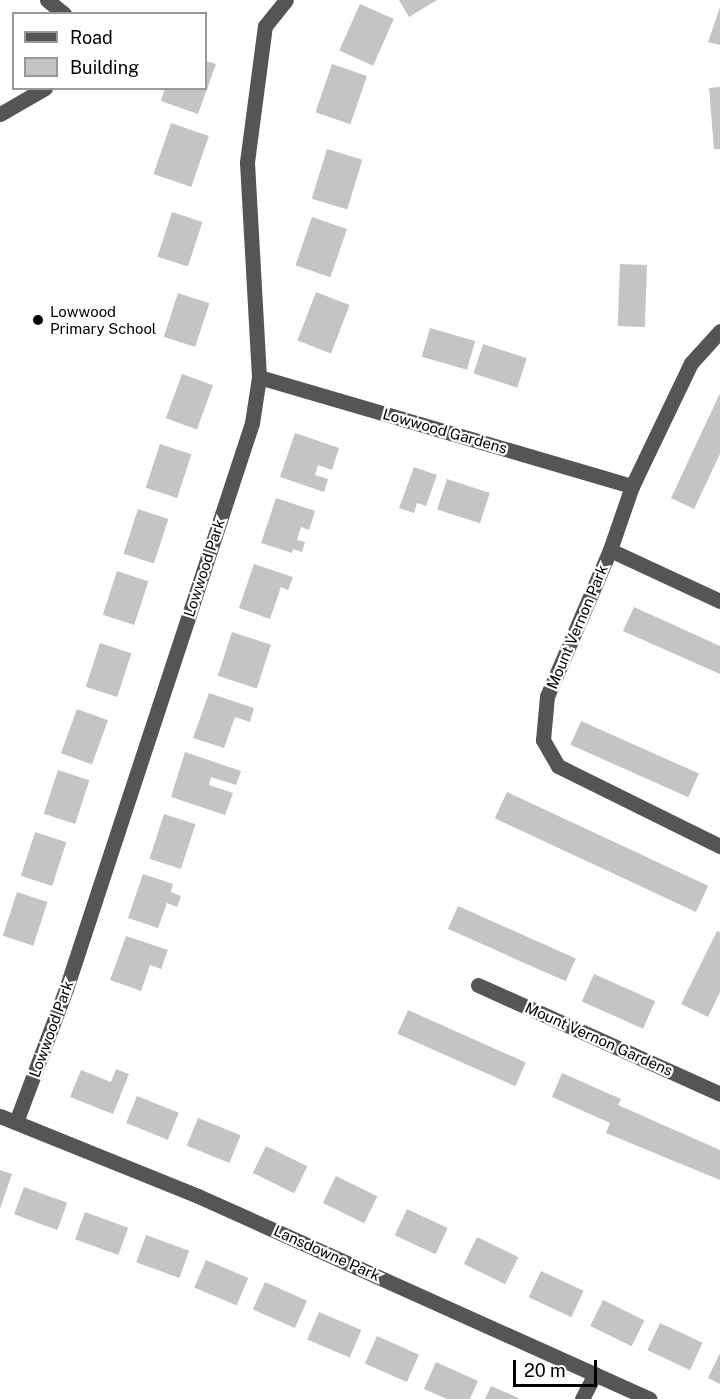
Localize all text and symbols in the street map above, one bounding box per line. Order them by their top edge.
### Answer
legend [12,12,207,90]
text: Road [70,27,113,48]
text: Building [70,57,139,78]
place label: Lowwood Primary School [50,302,156,337]
marker: Lowwood Primary School [31,313,45,327]
street label: Lowwood Gardens [381,405,509,457]
street label: Lowwood Park [180,517,228,619]
street label: Mount Vernon Park [543,562,611,692]
street label: Lowwood Park [25,978,77,1080]
street label: Mount Vernon Gardens [522,998,676,1080]
street label: Lansdowne Park [271,1221,383,1285]
scale bar [516,1348,600,1386]
text: 20 m [524,1360,566,1381]

